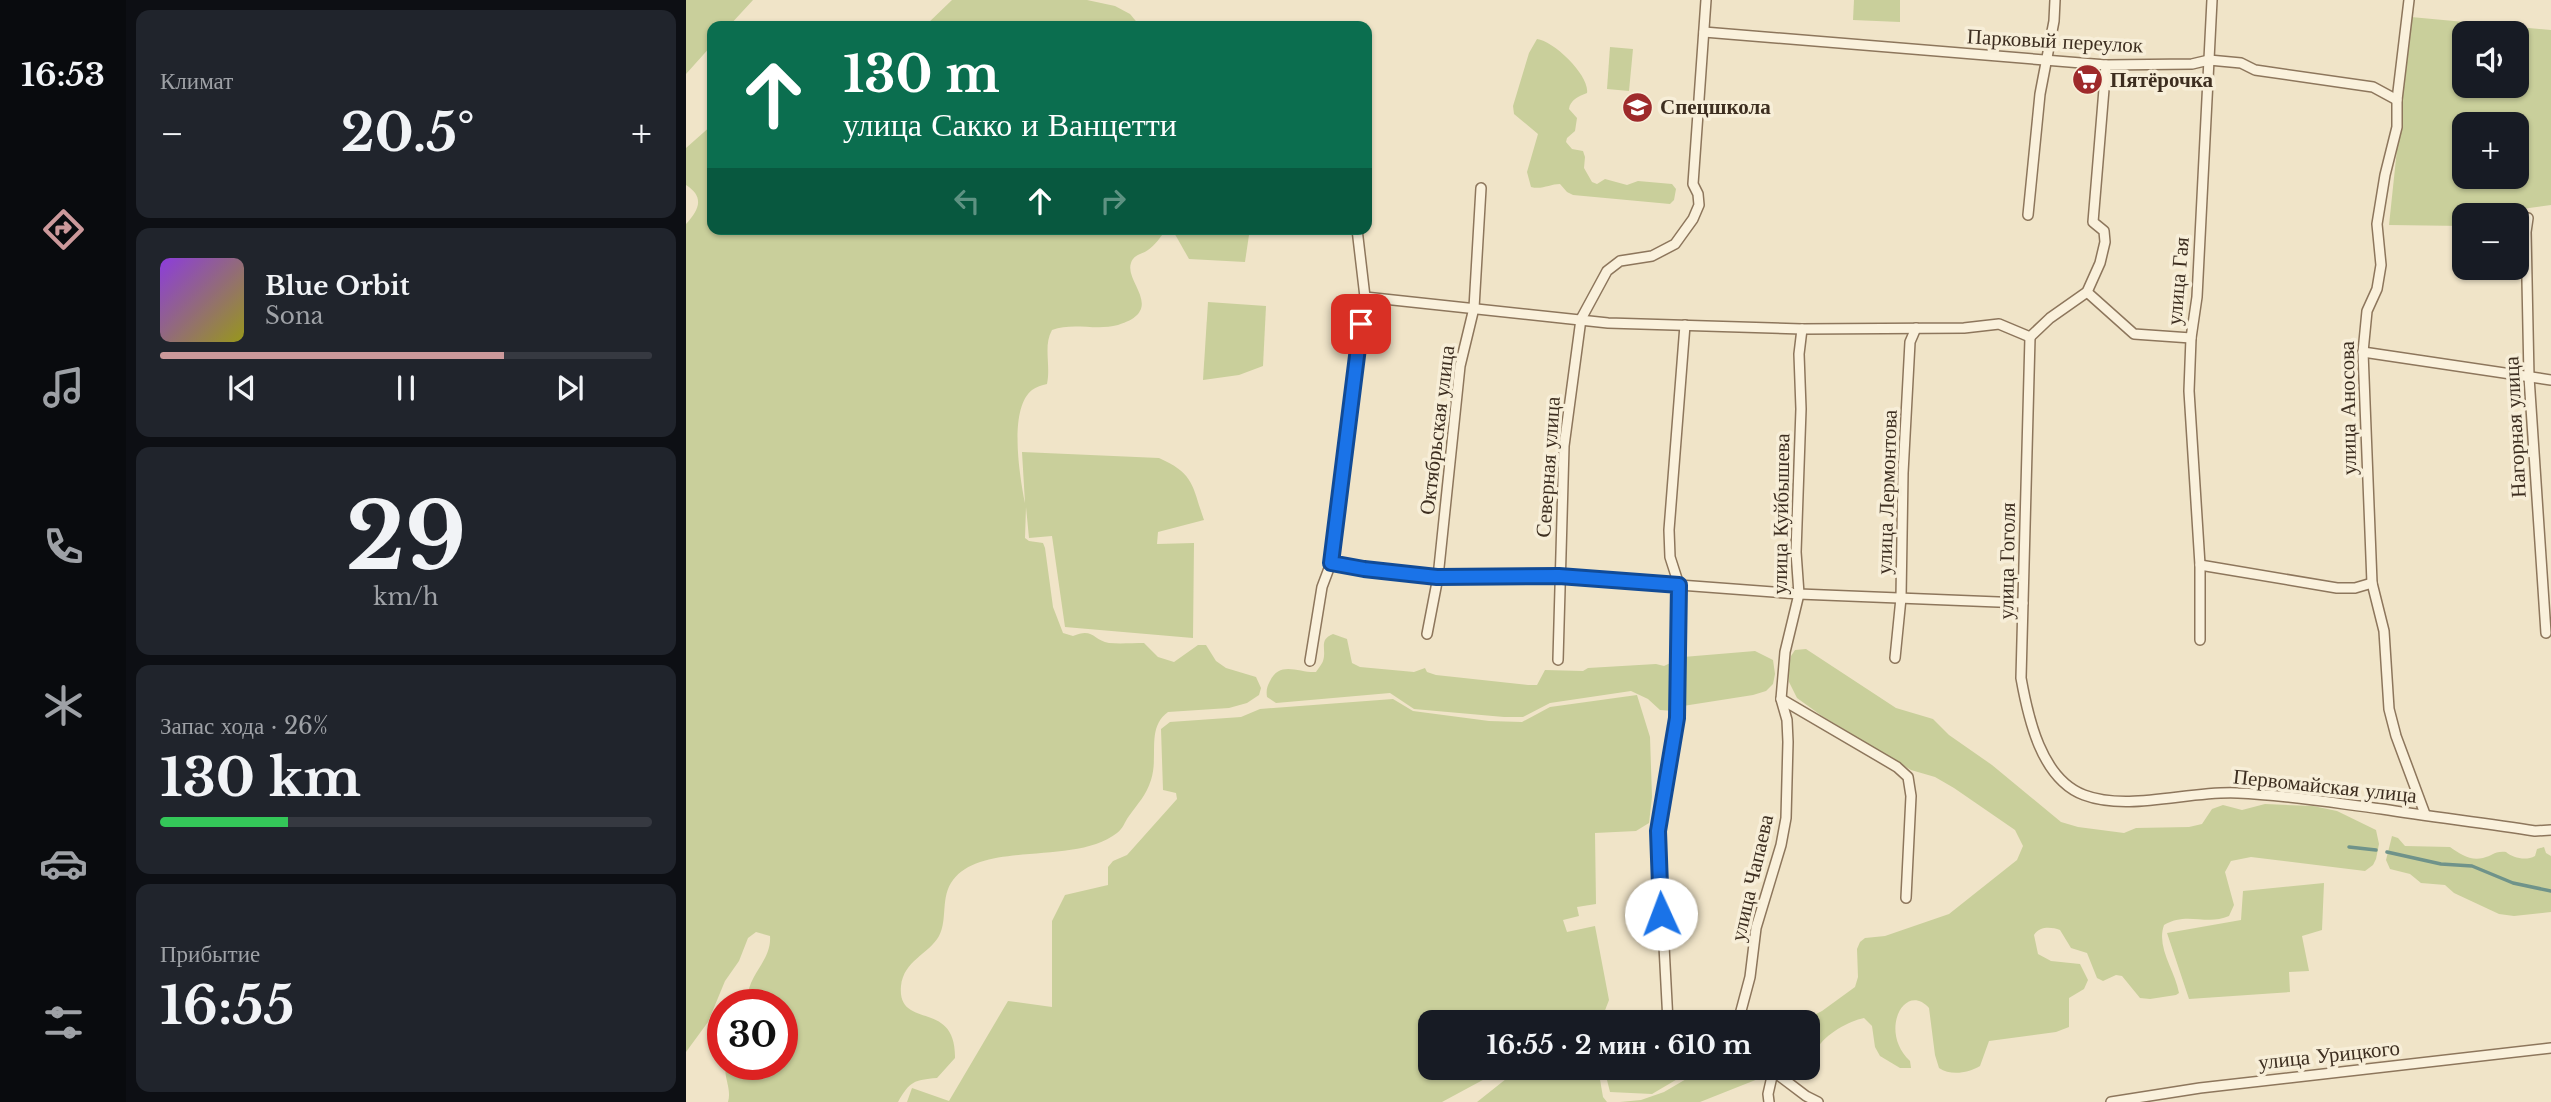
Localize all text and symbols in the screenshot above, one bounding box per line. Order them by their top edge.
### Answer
map controls [2452,21,2529,280]
button: sound [2452,21,2529,98]
street label: Парковый переулок [1966,23,2145,59]
text: 130 m [843,44,1000,105]
icon: ahead [728,49,819,140]
text: 16:53 [21,55,105,95]
supermarket icon: Пятёрочка [2070,63,2104,97]
text: Климат [160,67,233,95]
place label: Пятёрочка [2110,67,2214,93]
school or university icon: Спецшкола [1620,90,1654,124]
place label: Спецшкола [1660,94,1771,120]
text: 20.5° [341,101,475,165]
text: улица Сакко и Ванцетти [843,105,1177,145]
text: − [160,110,184,157]
text: + [631,110,652,157]
button: + [2452,112,2529,189]
icon: left [948,182,986,220]
icon: ahead [1021,182,1059,220]
icon: right [1094,182,1132,220]
button: − [2452,203,2529,280]
icon: directions [39,205,88,254]
street label: улица Гая [2161,235,2195,326]
text: Blue Orbit [265,270,410,302]
pin [1331,294,1391,354]
text: Sona [265,302,323,330]
icon: arrive [1342,305,1380,343]
street label: улица Аносова [2334,340,2362,475]
street label: Октябрьская улица [1414,343,1460,516]
street label: Нагорная улица [2498,355,2532,498]
icon: music [39,363,88,412]
icon: previous [223,369,261,407]
icon: pause [387,369,425,407]
icon: next [551,369,589,407]
street label: Северная улица [1530,395,1566,538]
street label: улица Лермонтова [1871,408,1903,575]
street label: улица Куйбышева [1767,432,1795,595]
text: 29 [346,481,466,594]
street label: улица Гоголя [1993,502,2021,620]
icon: phone [39,522,88,571]
text: km/h [373,583,439,611]
icon: climate [39,681,88,730]
text: Запас хода · 26% [160,712,328,740]
text: 130 km [160,746,361,810]
street label: Первомайская улица [2232,763,2419,809]
street label: улица Чапаева [1725,811,1779,944]
icon: car [39,839,88,888]
position arrow [1624,877,1698,951]
text: Прибытие [160,940,260,968]
text: 16:55 [160,974,294,1038]
speed limit sign: 30 [707,989,798,1080]
icon: filters [39,998,88,1047]
text: 16:55 · 2 мин · 610 m [1486,1029,1752,1061]
street label: улица Урицкого [2257,1035,2401,1075]

